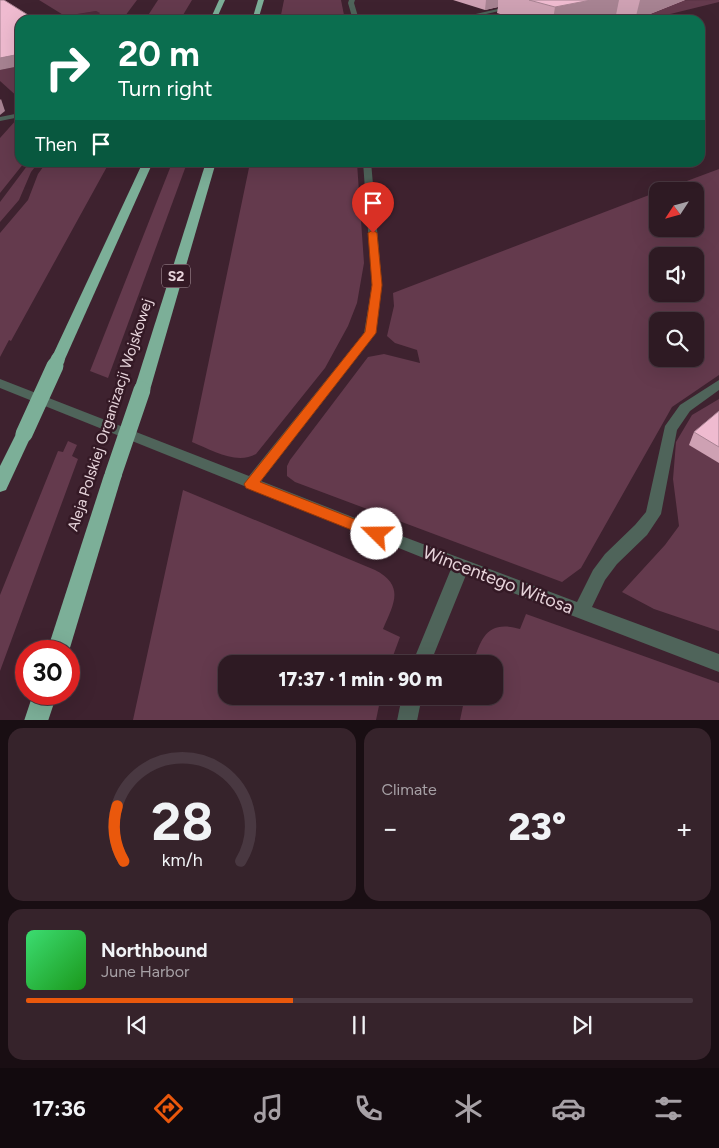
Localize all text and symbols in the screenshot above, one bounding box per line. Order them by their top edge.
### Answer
text: 20 m [118,33,200,75]
icon: right [35,35,100,100]
text: Turn right [118,75,213,102]
icon: arrive [87,130,115,158]
text: Then [35,133,77,156]
pin [352,182,394,233]
north arrow [649,182,704,238]
map controls [649,182,704,367]
icon: arrive [359,189,387,217]
button: sound [649,247,704,302]
road number: S2 [162,264,190,288]
street label: Aleja Polskiej Organizacji Wojskowej [64,296,156,534]
button: search [649,312,704,367]
position arrow [350,507,402,559]
street label: Wincentego Witosa [420,541,576,619]
speed limit sign: 30 [15,640,80,705]
text: 17:37 · 1 min · 90 m [278,668,443,691]
text: Climate [382,780,437,799]
text: 28 [151,791,213,853]
text: 23° [508,804,566,850]
text: − [382,811,399,845]
text: + [676,811,693,845]
text: km/h [161,849,202,870]
text: Northbound [101,939,208,962]
text: June Harbor [101,962,189,981]
icon: previous [123,1011,151,1039]
icon: pause [345,1011,373,1039]
icon: next [568,1011,596,1039]
icon: directions [151,1091,186,1126]
icon: music [251,1091,286,1126]
icon: phone [351,1091,386,1126]
icon: climate [451,1091,486,1126]
icon: car [551,1091,586,1126]
icon: filters [651,1091,686,1126]
text: 17:36 [33,1095,86,1122]

